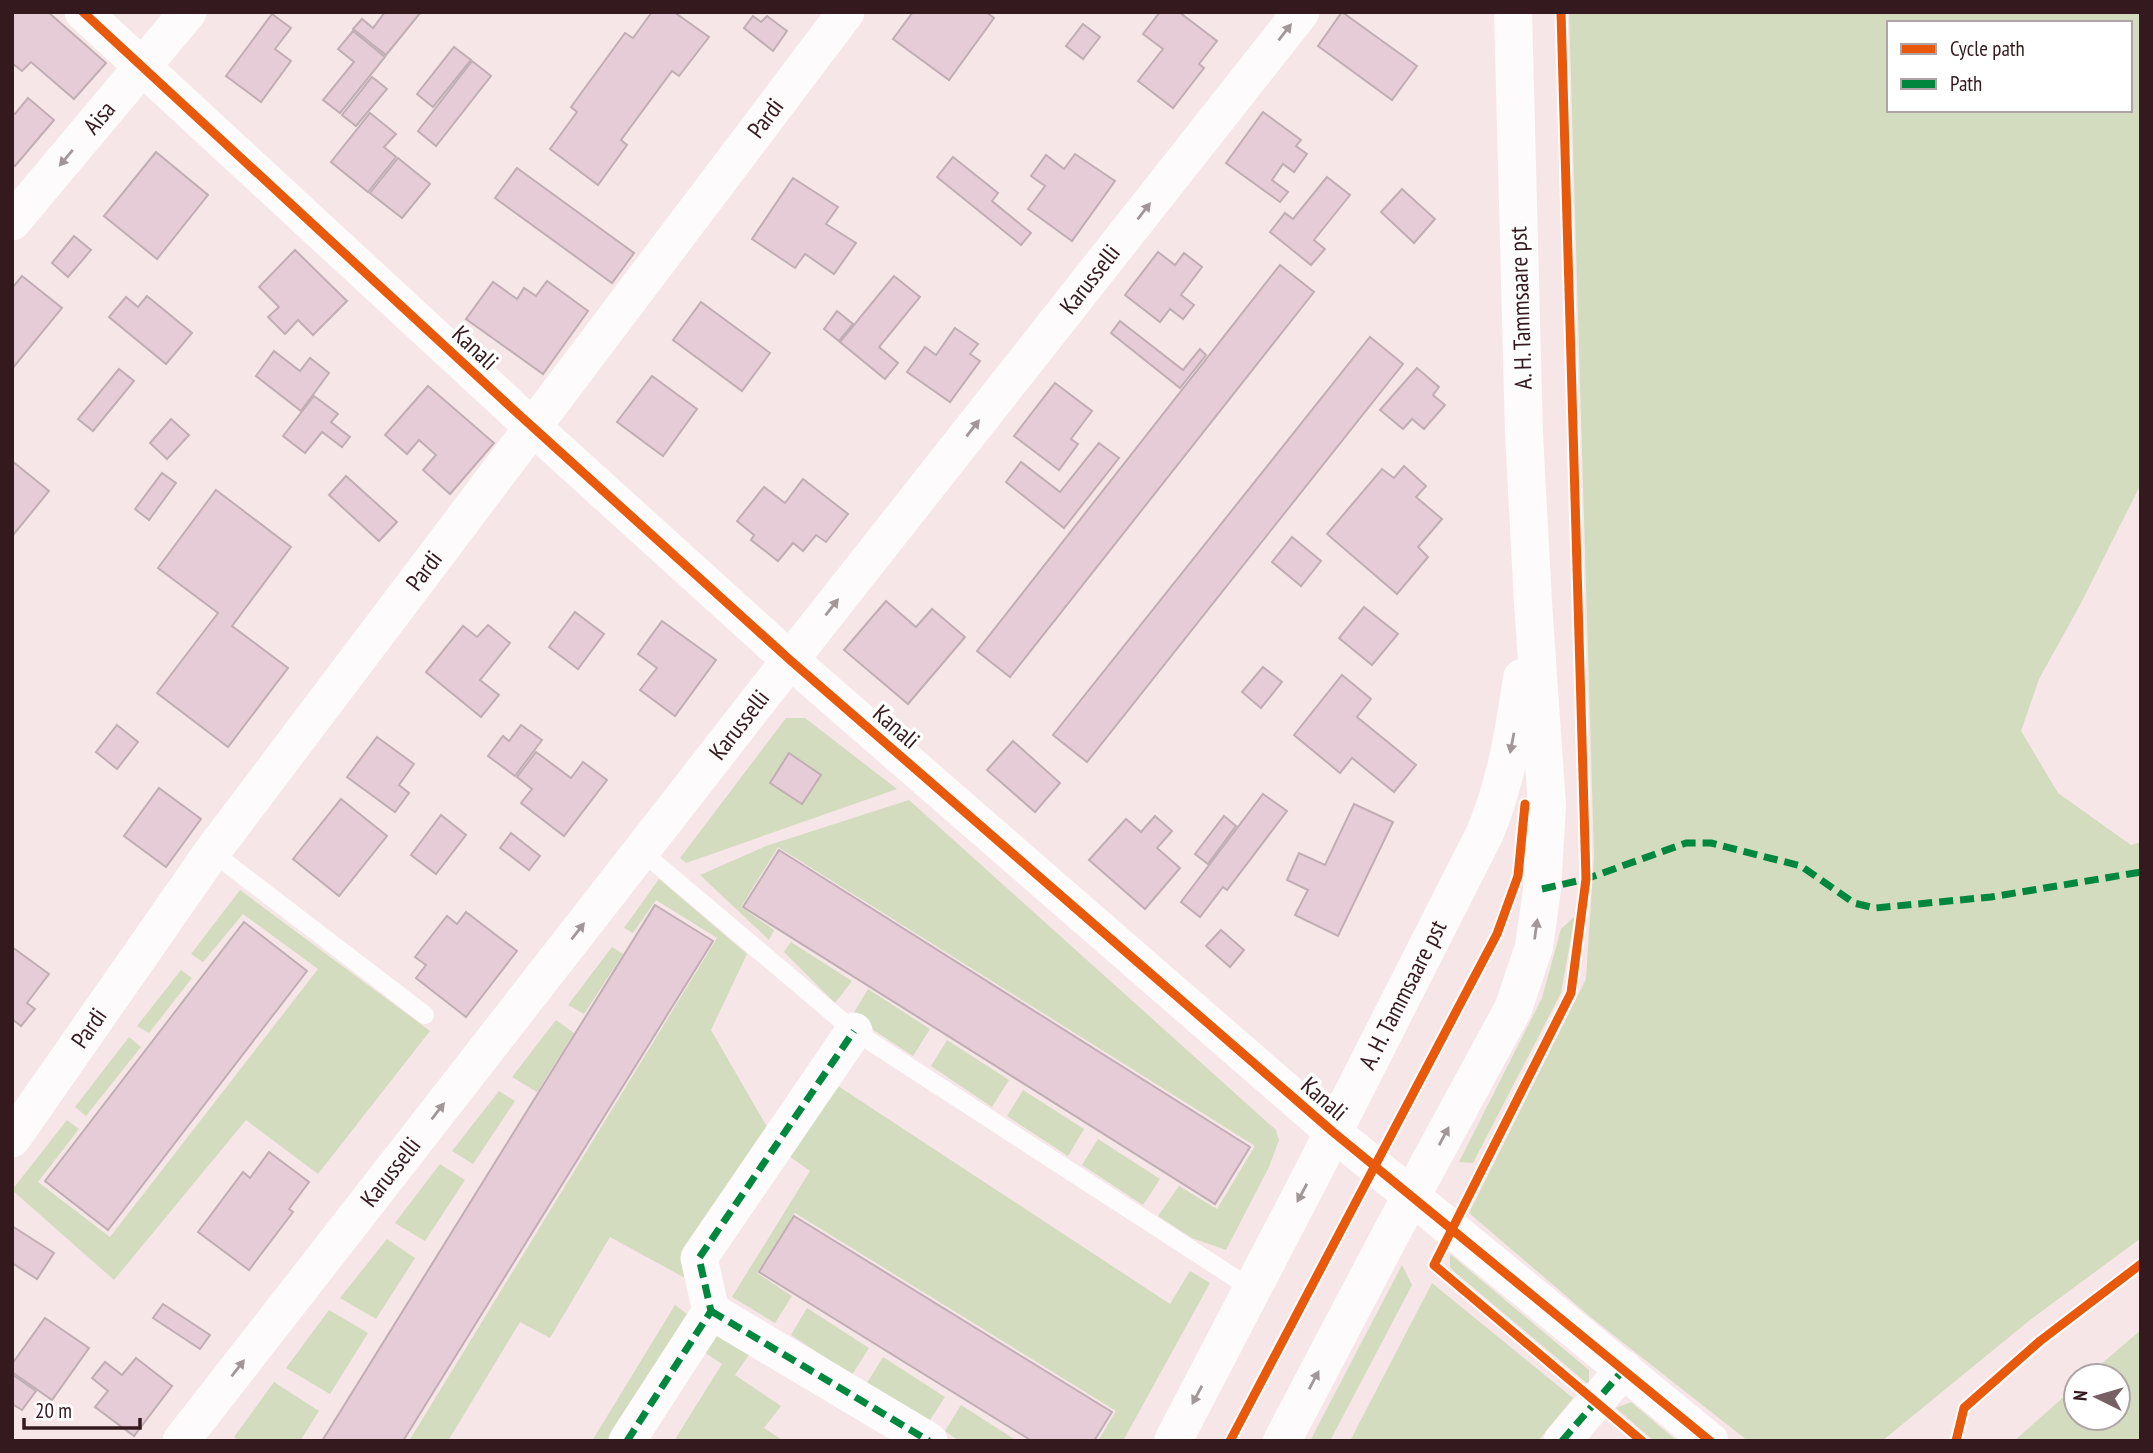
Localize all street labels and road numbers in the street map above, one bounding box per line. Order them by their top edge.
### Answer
street label: Pardi [740,92,790,144]
street label: Aisa [76,94,122,141]
street label: A. H. Tammsaare pst [1502,226,1539,390]
street label: Karusselli [1053,238,1127,320]
street label: Kanali [446,319,505,377]
street label: Pardi [399,544,449,597]
street label: Karusselli [702,683,776,766]
street label: Kanali [867,698,926,755]
street label: A. H. Tammsaare pst [1352,914,1453,1074]
street label: Pardi [64,1002,113,1054]
street label: Kanali [1295,1070,1354,1127]
street label: Karusselli [353,1131,427,1213]

